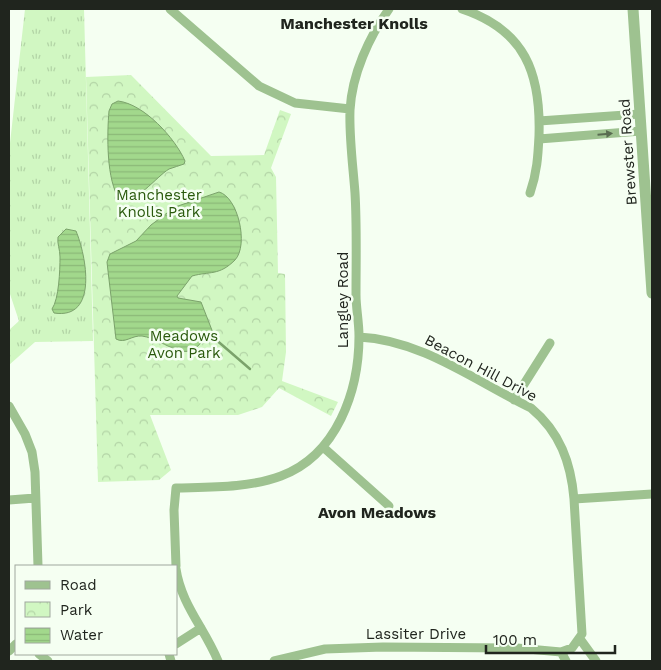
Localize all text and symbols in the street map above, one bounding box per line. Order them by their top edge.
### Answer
district label: Manchester Knolls [280,14,428,33]
street label: Brewster Road [615,98,641,206]
one-way arrow [597,130,613,138]
park label: Manchester Knolls Park [116,186,202,221]
street label: Langley Road [334,252,352,348]
park label: Meadows Avon Park [148,327,221,362]
street label: Beacon Hill Drive [422,331,540,405]
district label: Avon Meadows [318,503,437,522]
legend [15,565,178,655]
text: Road [60,576,97,594]
text: Park [60,601,93,619]
scale bar [486,622,615,654]
street label: Lassiter Drive [366,625,466,643]
text: Water [60,626,103,644]
text: 100 m [493,631,537,649]

